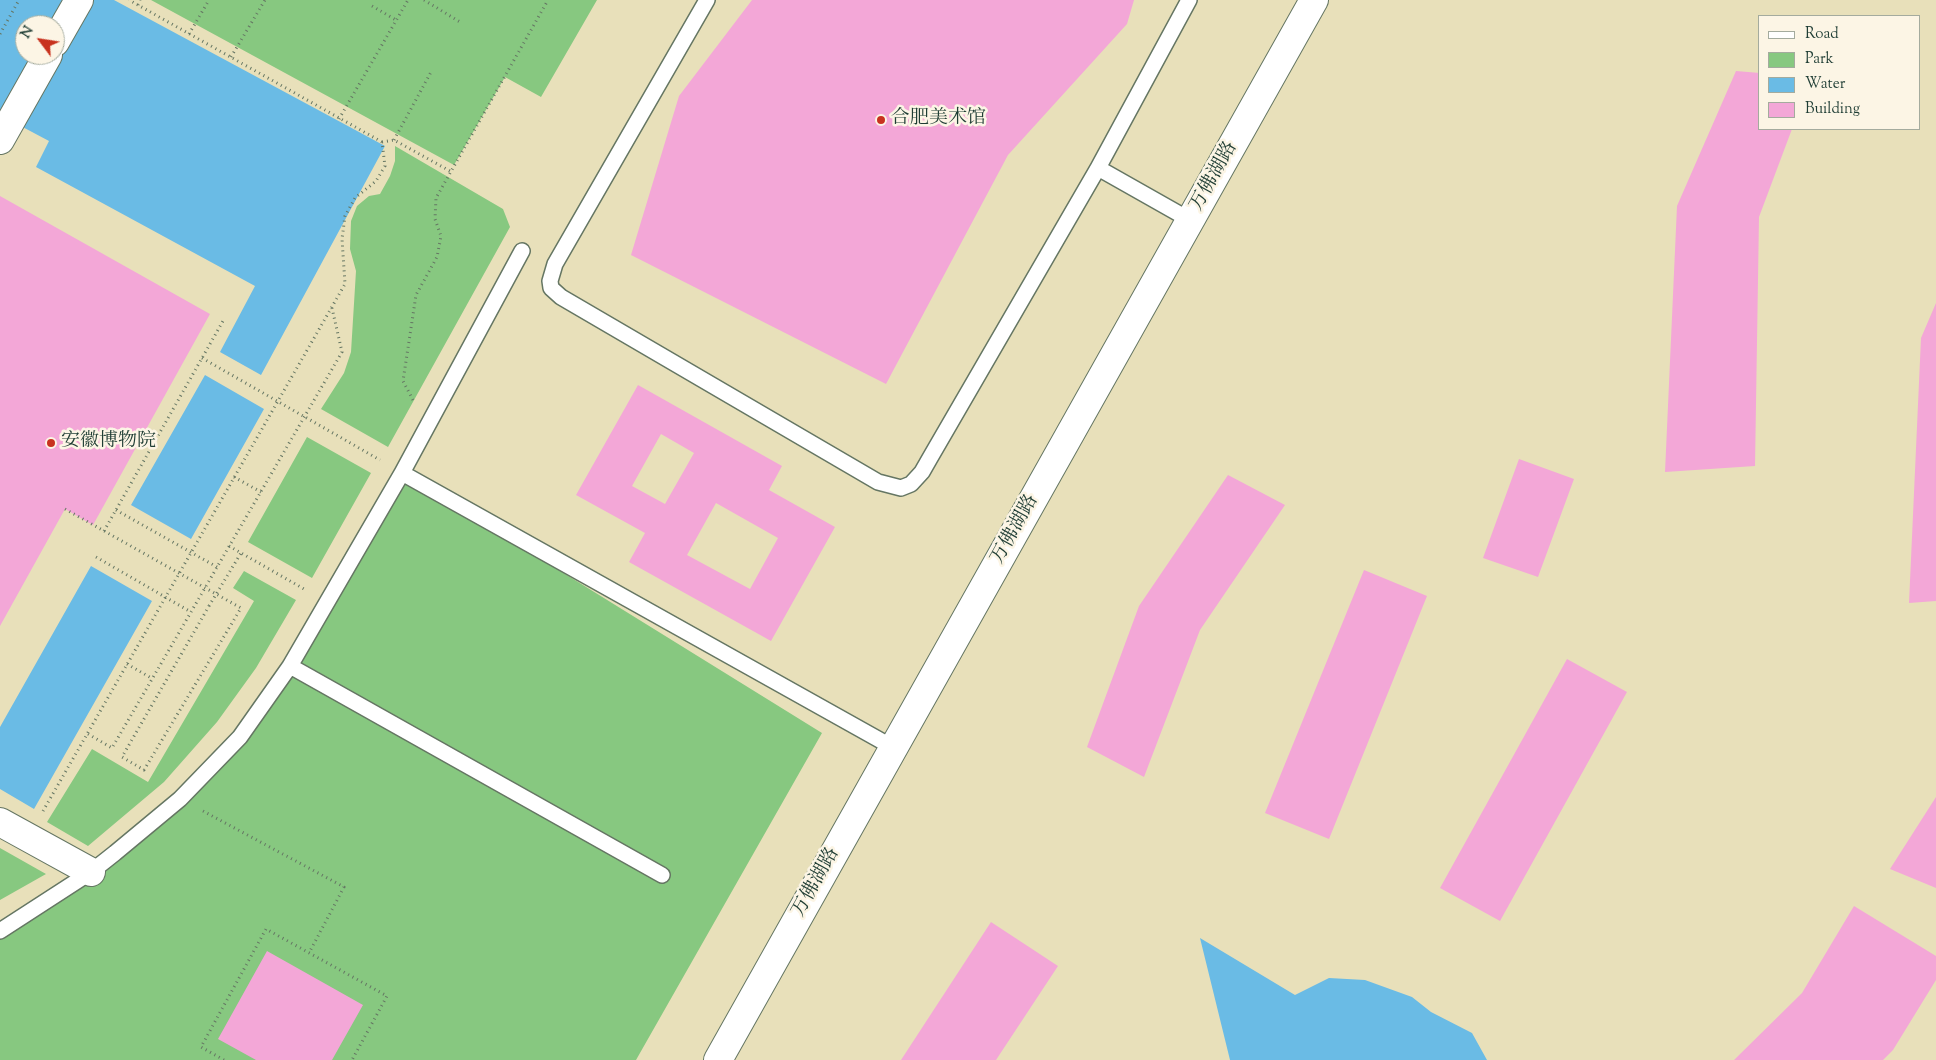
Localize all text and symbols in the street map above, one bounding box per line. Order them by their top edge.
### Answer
north arrow [15,15,65,65]
legend [1758,15,1921,130]
text: N [17,23,39,43]
text: Road [1805,24,1839,45]
text: Park [1805,49,1834,70]
text: Water [1805,74,1845,95]
text: Building [1805,99,1860,120]
place label: 合肥美术馆 [891,109,986,131]
marker: 合肥美术馆 [875,114,887,126]
street label: 万佛湖路 [1187,138,1243,216]
place label: 安徽博物院 [61,432,156,454]
marker: 安徽博物院 [45,437,57,449]
street label: 万佛湖路 [988,491,1044,569]
street label: 万佛湖路 [789,844,845,922]

